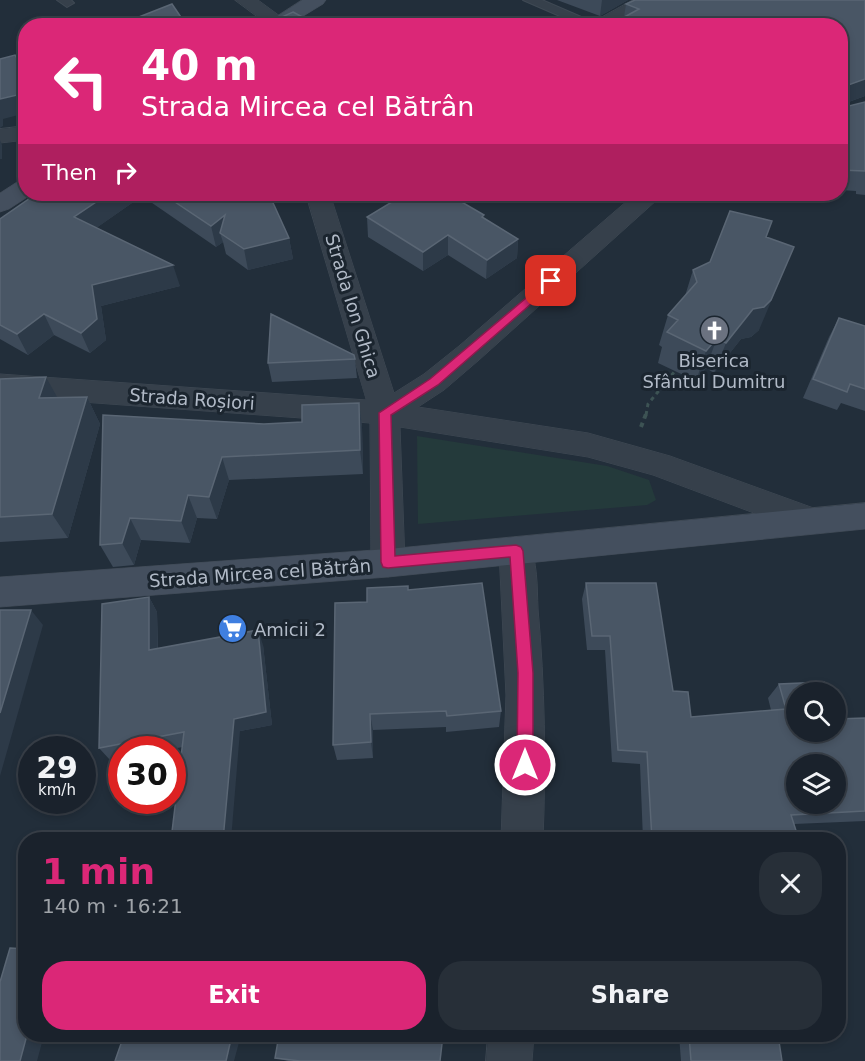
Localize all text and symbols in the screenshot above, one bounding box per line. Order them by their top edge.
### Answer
text: 40 m [141,41,258,90]
icon: left [42,42,120,120]
text: Strada Mircea cel Bătrân [141,91,474,122]
icon: right [109,156,142,189]
text: Then [42,160,97,185]
street label: Strada Ion Ghica [321,231,385,381]
pin [525,255,576,306]
icon: arrive [534,264,567,297]
church icon: Biserica Sfântul Dumitru [698,315,730,347]
place label: Biserica Sfântul Dumitru [642,350,786,392]
street label: Strada Roșiori [129,384,255,414]
street label: Strada Mircea cel Bătrân [148,555,372,591]
supermarket icon: Amicii 2 [217,613,249,645]
place label: Amicii 2 [254,619,326,640]
map controls [786,682,846,814]
button: search [786,682,846,742]
position arrow [493,733,557,797]
speed limit sign: 30 [108,736,186,814]
text: 29 [36,750,78,785]
button: layers [786,754,846,814]
text: km/h [38,781,76,799]
text: 1 min [42,851,155,892]
button: close [759,852,822,915]
text: 140 m · 16:21 [42,894,183,918]
button: Exit [42,961,426,1030]
button: Share [438,961,822,1030]

